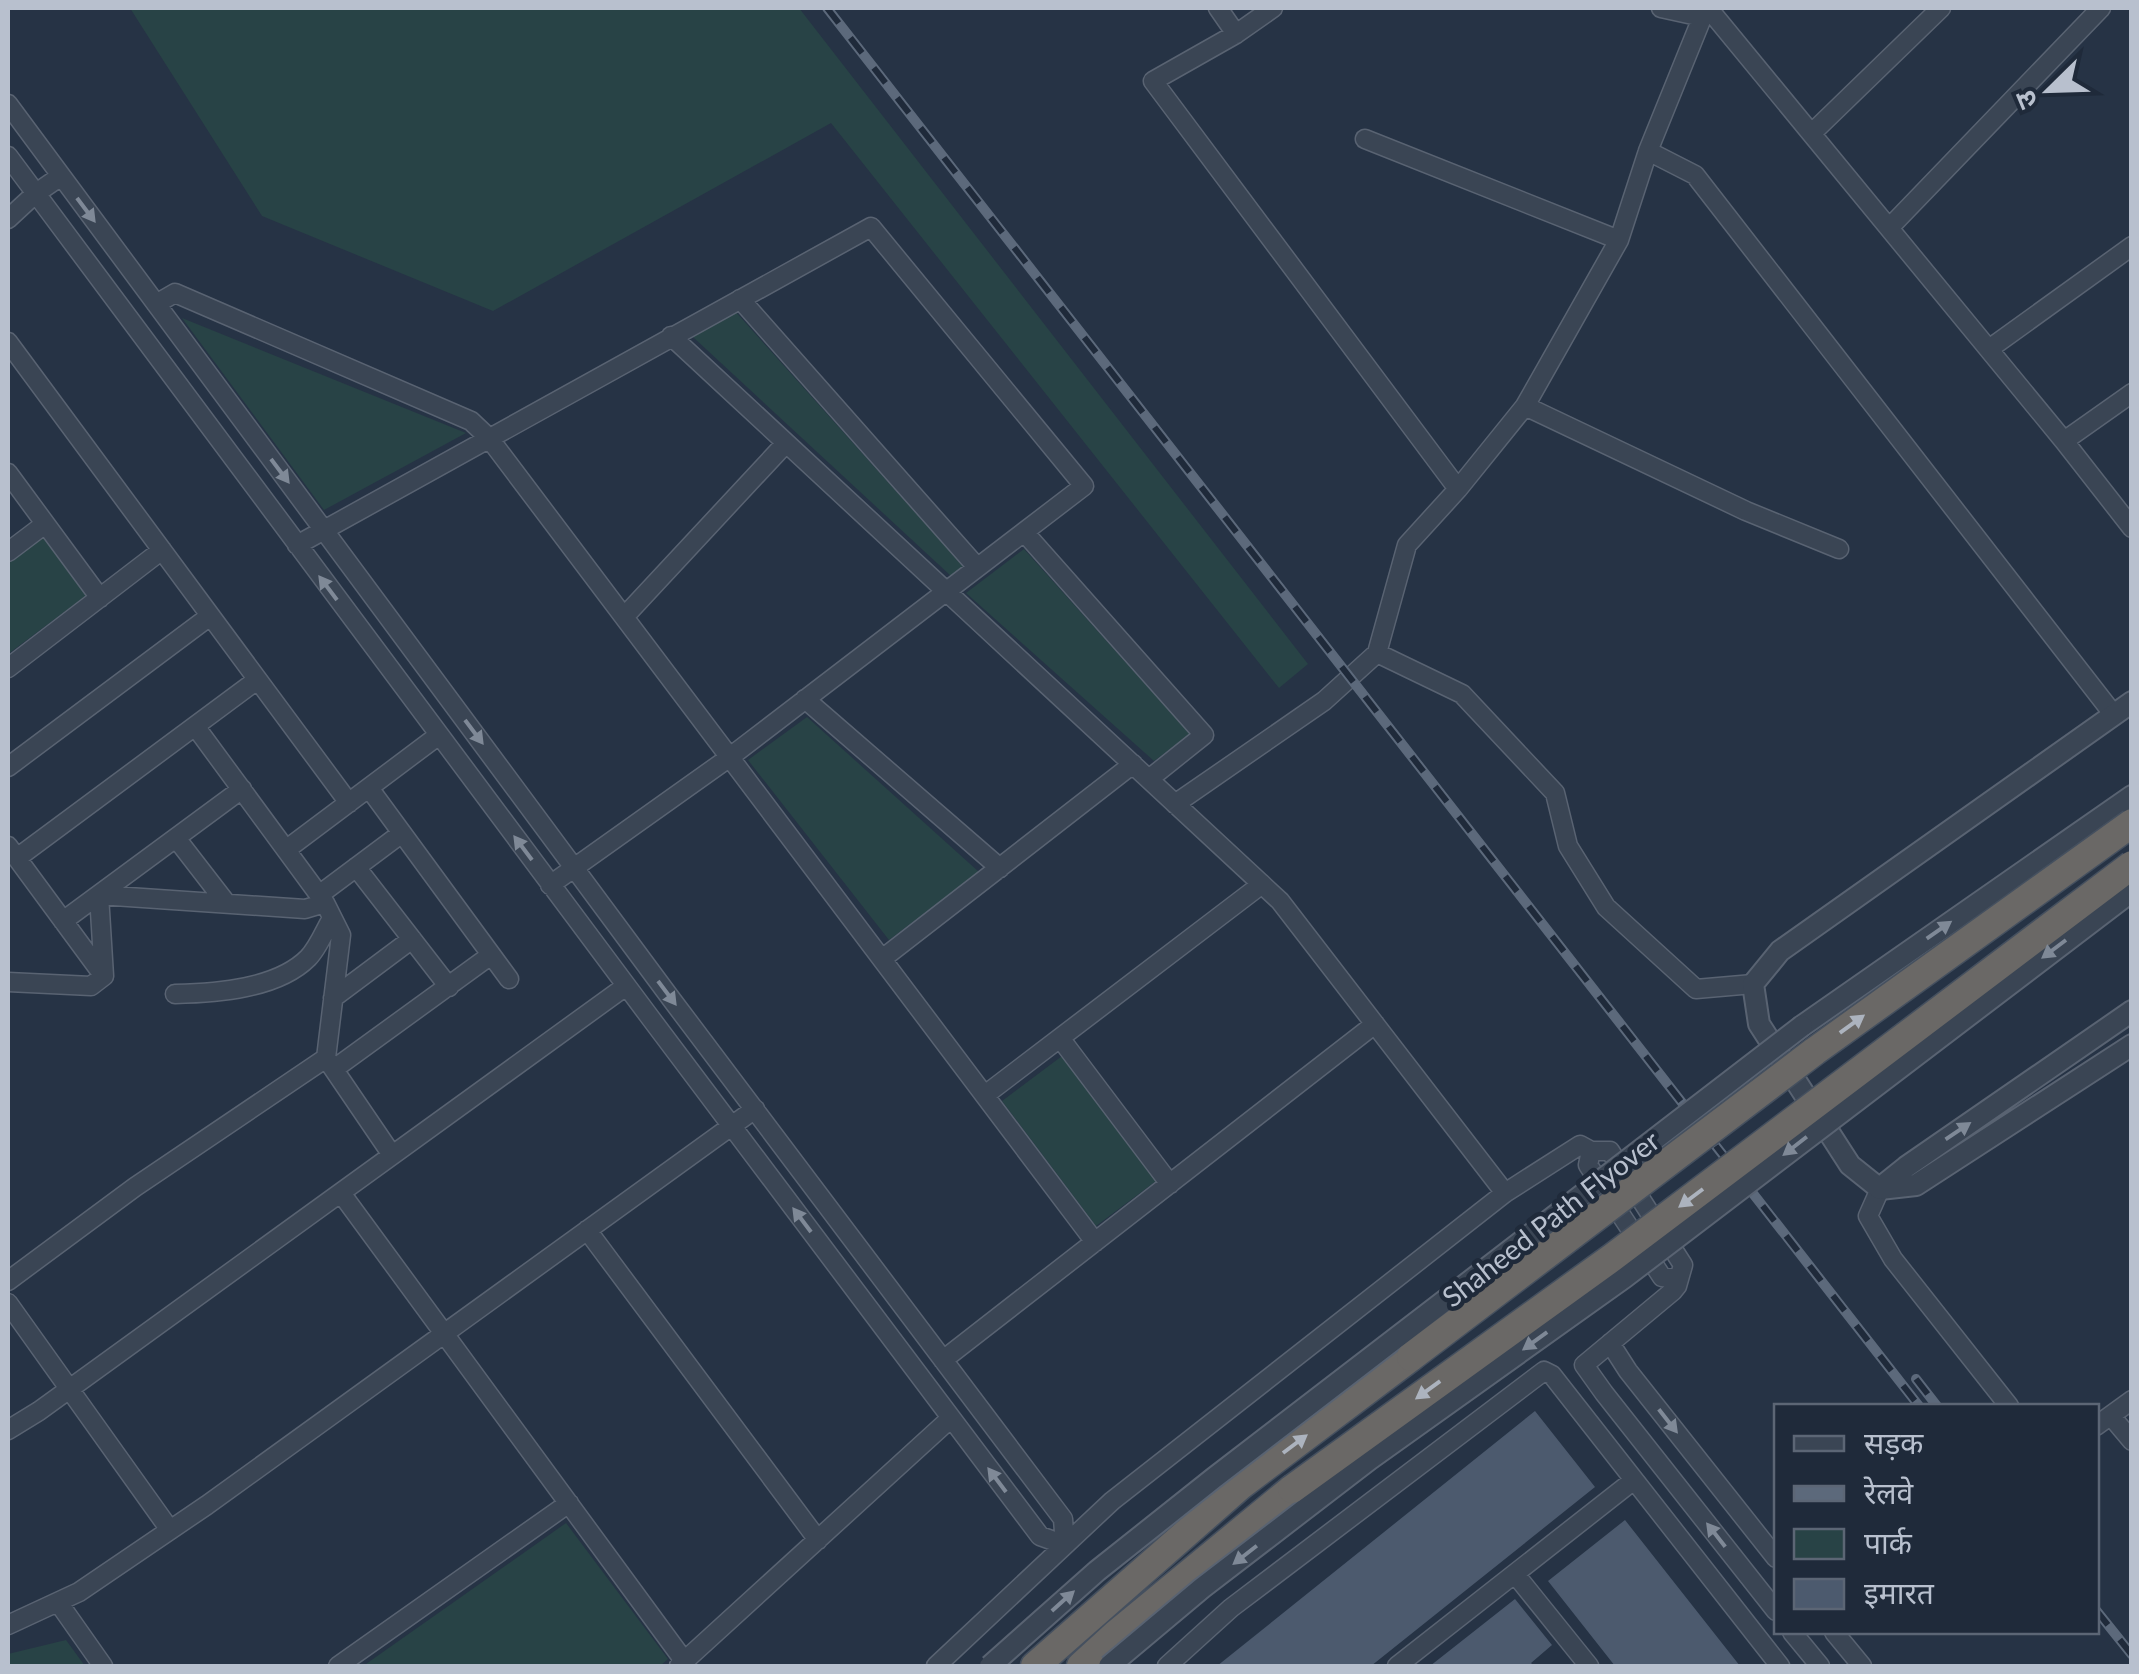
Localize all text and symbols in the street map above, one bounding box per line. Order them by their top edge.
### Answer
north arrow [1999,40,2099,140]
text: उ [2006,85,2044,114]
one-way arrow [76,197,96,223]
one-way arrow [270,458,289,484]
one-way arrow [319,575,339,601]
one-way arrow [463,719,483,745]
one-way arrow [513,835,533,861]
one-way arrow [1926,921,1953,940]
one-way arrow [2041,939,2067,959]
one-way arrow [657,980,677,1006]
one-way arrow [1839,1015,1865,1034]
one-way arrow [1945,1122,1972,1141]
street label: Shaheed Path Flyover [1435,1123,1666,1314]
one-way arrow [1782,1135,1808,1156]
one-way arrow [1678,1188,1704,1208]
one-way arrow [792,1207,812,1233]
one-way arrow [1522,1331,1548,1350]
one-way arrow [1415,1380,1442,1400]
legend [1774,1404,2099,1634]
one-way arrow [1658,1408,1679,1434]
text: सड़क [1864,1424,1924,1461]
one-way arrow [1282,1435,1308,1455]
one-way arrow [988,1467,1008,1493]
text: रेलवे [1863,1474,1915,1510]
one-way arrow [1706,1522,1727,1548]
text: पार्क [1864,1524,1913,1560]
one-way arrow [1232,1544,1258,1564]
text: इमारत [1864,1574,1935,1610]
one-way arrow [1050,1591,1075,1613]

